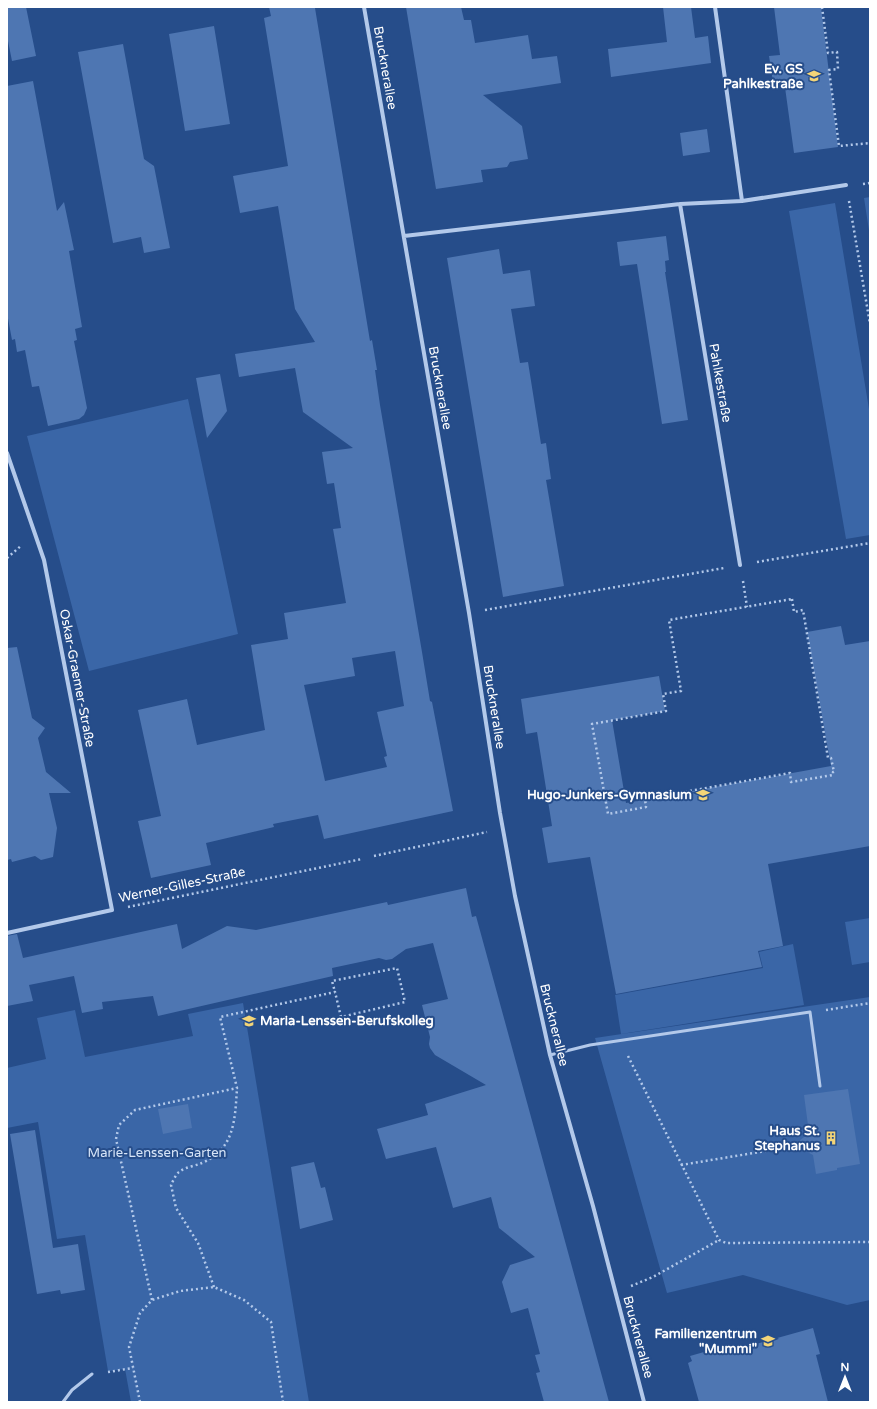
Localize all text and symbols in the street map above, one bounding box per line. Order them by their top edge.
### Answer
street label: Brucknerallee [370,25,400,111]
place label: Ev. GS Pahlkestraße [723,61,804,92]
school or university icon: Ev. GS Pahlkestraße [806,68,822,84]
street label: Pahlkestraße [705,342,735,424]
street label: Brucknerallee [425,345,455,431]
street label: Oskar-Graemer-Straße [56,608,98,748]
street label: Brucknerallee [479,664,509,750]
place label: Hugo-Junkers-Gymnasium [527,787,692,803]
school or university icon: Hugo-Junkers-Gymnasium [695,787,711,803]
street label: Werner-Gilles-Straße [117,864,247,906]
street label: Brucknerallee [536,982,572,1068]
school or university icon: Maria-Lenssen-Berufskolleg [241,1013,257,1029]
place label: Maria-Lenssen-Berufskolleg [260,1013,434,1029]
place label: Haus St. Stephanus [755,1123,820,1154]
building icon: Haus St. Stephanus [823,1130,839,1146]
park label: Marie-Lenssen-Garten [88,1145,226,1161]
street label: Brucknerallee [619,1294,657,1380]
place label: Familienzentrum "Mummi" [654,1326,757,1357]
school or university icon: Familienzentrum "Mummi" [760,1333,776,1349]
north arrow [825,1357,865,1397]
text: N [841,1361,849,1374]

